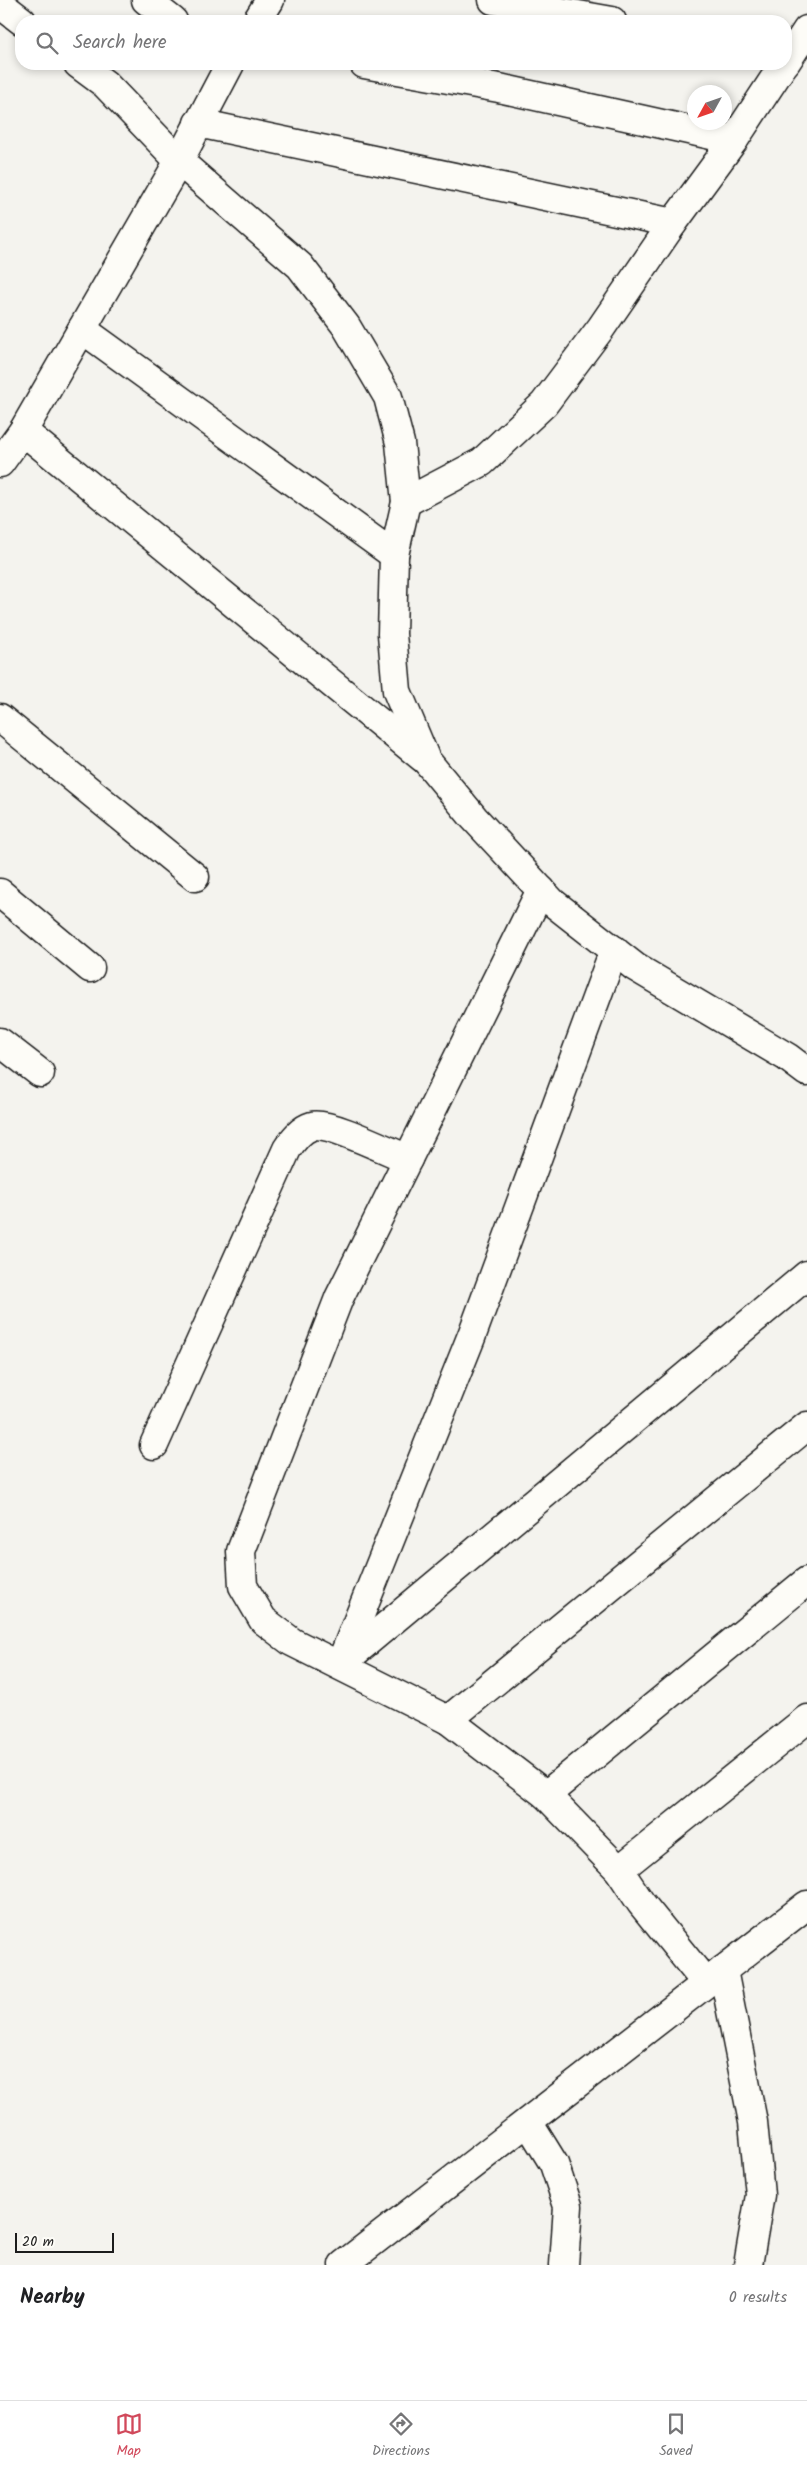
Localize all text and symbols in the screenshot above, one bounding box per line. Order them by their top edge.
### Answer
search box [15,15,792,70]
text: Search here [73,28,167,58]
icon: search [33,29,61,57]
north arrow [687,85,732,130]
scale bar [15,2230,114,2253]
text: 20 m [22,2231,54,2253]
text: Nearby [20,2281,85,2314]
text: 0 results [729,2285,787,2310]
tab: Map [115,2410,143,2462]
tab: Directions [372,2410,430,2462]
tab: Saved [659,2410,692,2462]

